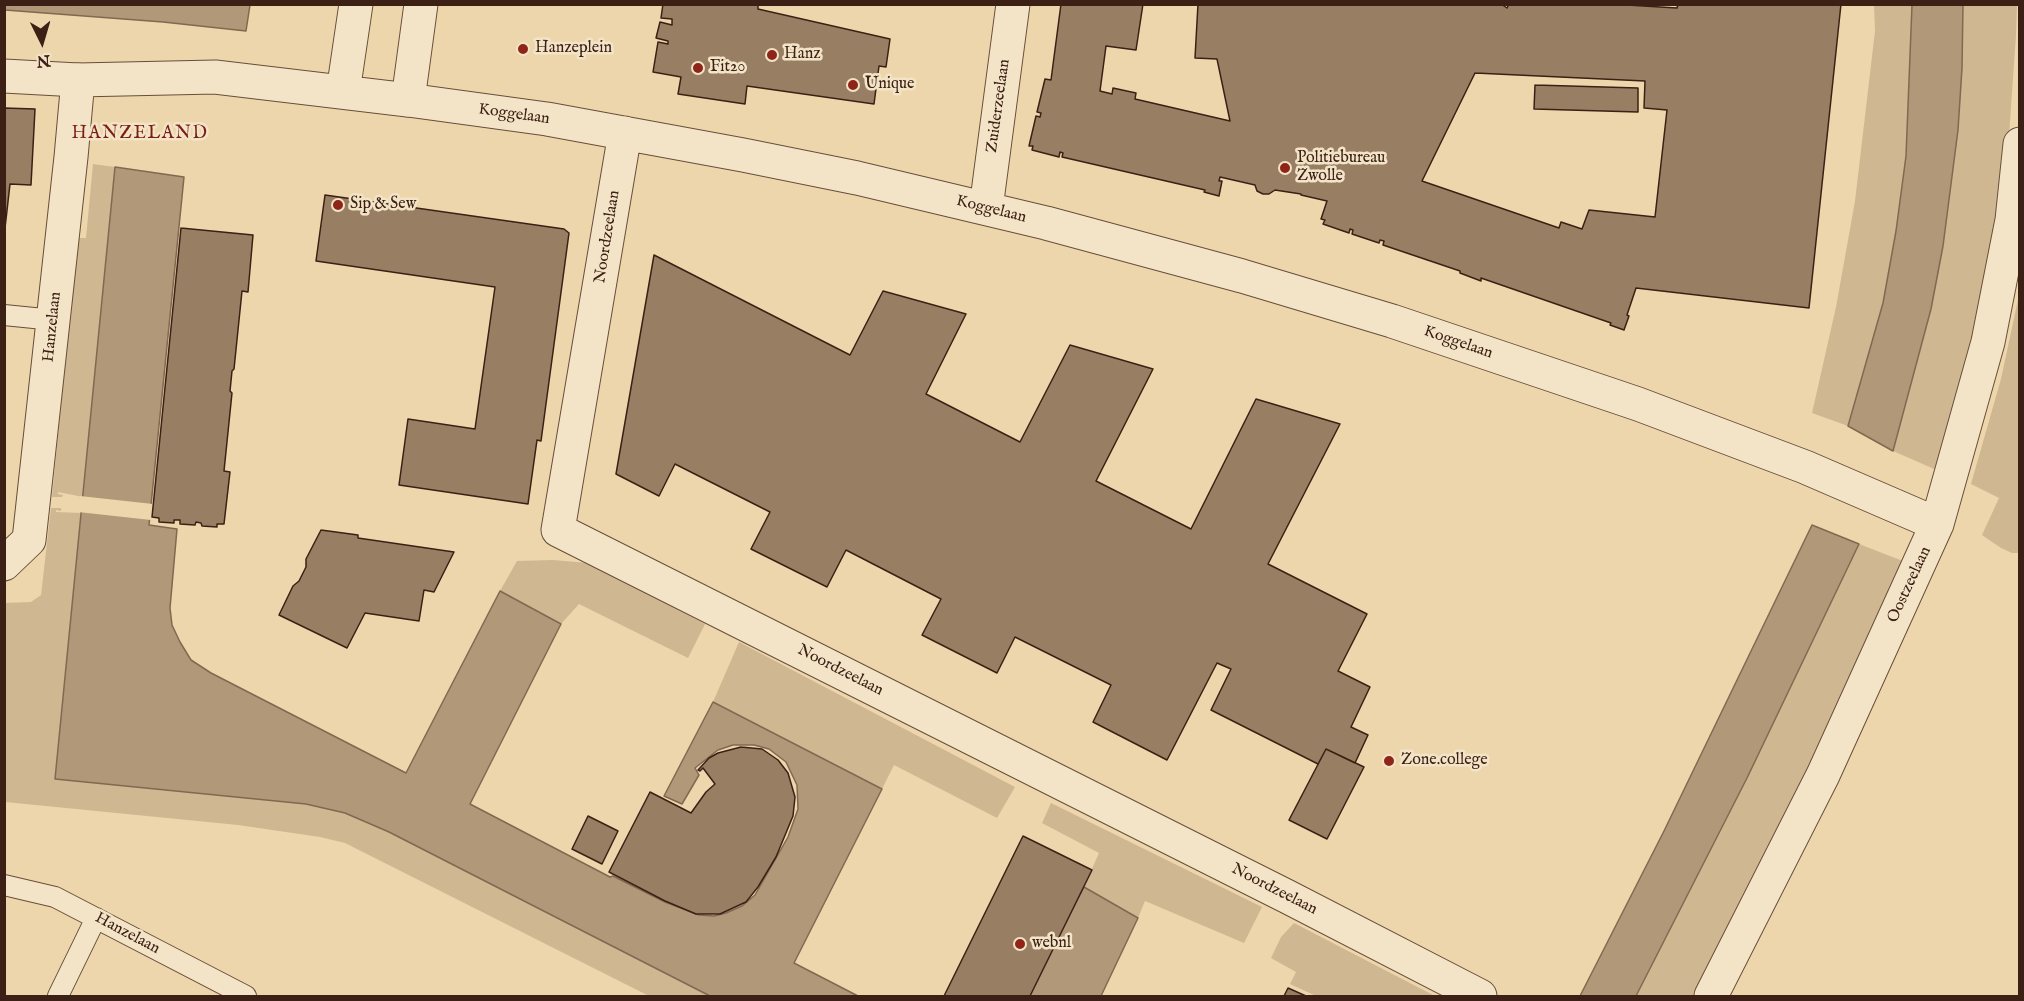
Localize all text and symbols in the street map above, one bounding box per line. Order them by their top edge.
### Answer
north arrow [12,12,72,72]
place label: Hanzeplein [535,39,612,59]
marker: Hanzeplein [516,42,530,56]
place label: Hanz [784,45,821,65]
marker: Hanz [765,48,779,62]
text: N [36,49,51,70]
place label: Fit20 [710,58,745,78]
street label: Zuiderzeelaan [983,58,1015,154]
marker: Fit20 [691,61,705,75]
place label: Unique [865,75,914,95]
marker: Unique [846,78,860,92]
street label: Koggelaan [477,101,551,129]
district label: HANZELAND [72,123,208,145]
place label: Politiebureau Zwolle [1297,149,1385,187]
marker: Politiebureau Zwolle [1278,161,1292,175]
street label: Noordzeelaan [591,189,625,285]
street label: Koggelaan [954,192,1028,228]
place label: Sip & Sew [350,195,416,215]
marker: Sip & Sew [331,198,345,212]
street label: Hanzelaan [40,291,66,363]
street label: Koggelaan [1421,322,1495,364]
street label: Oostzeelaan [1884,544,1936,626]
street label: Noordzeelaan [794,641,886,701]
place label: Zone.college [1401,751,1488,771]
marker: Zone.college [1382,754,1396,768]
street label: Noordzeelaan [1228,860,1320,920]
street label: Hanzelaan [91,909,163,959]
place label: webnl [1032,934,1071,954]
marker: webnl [1013,937,1027,951]

